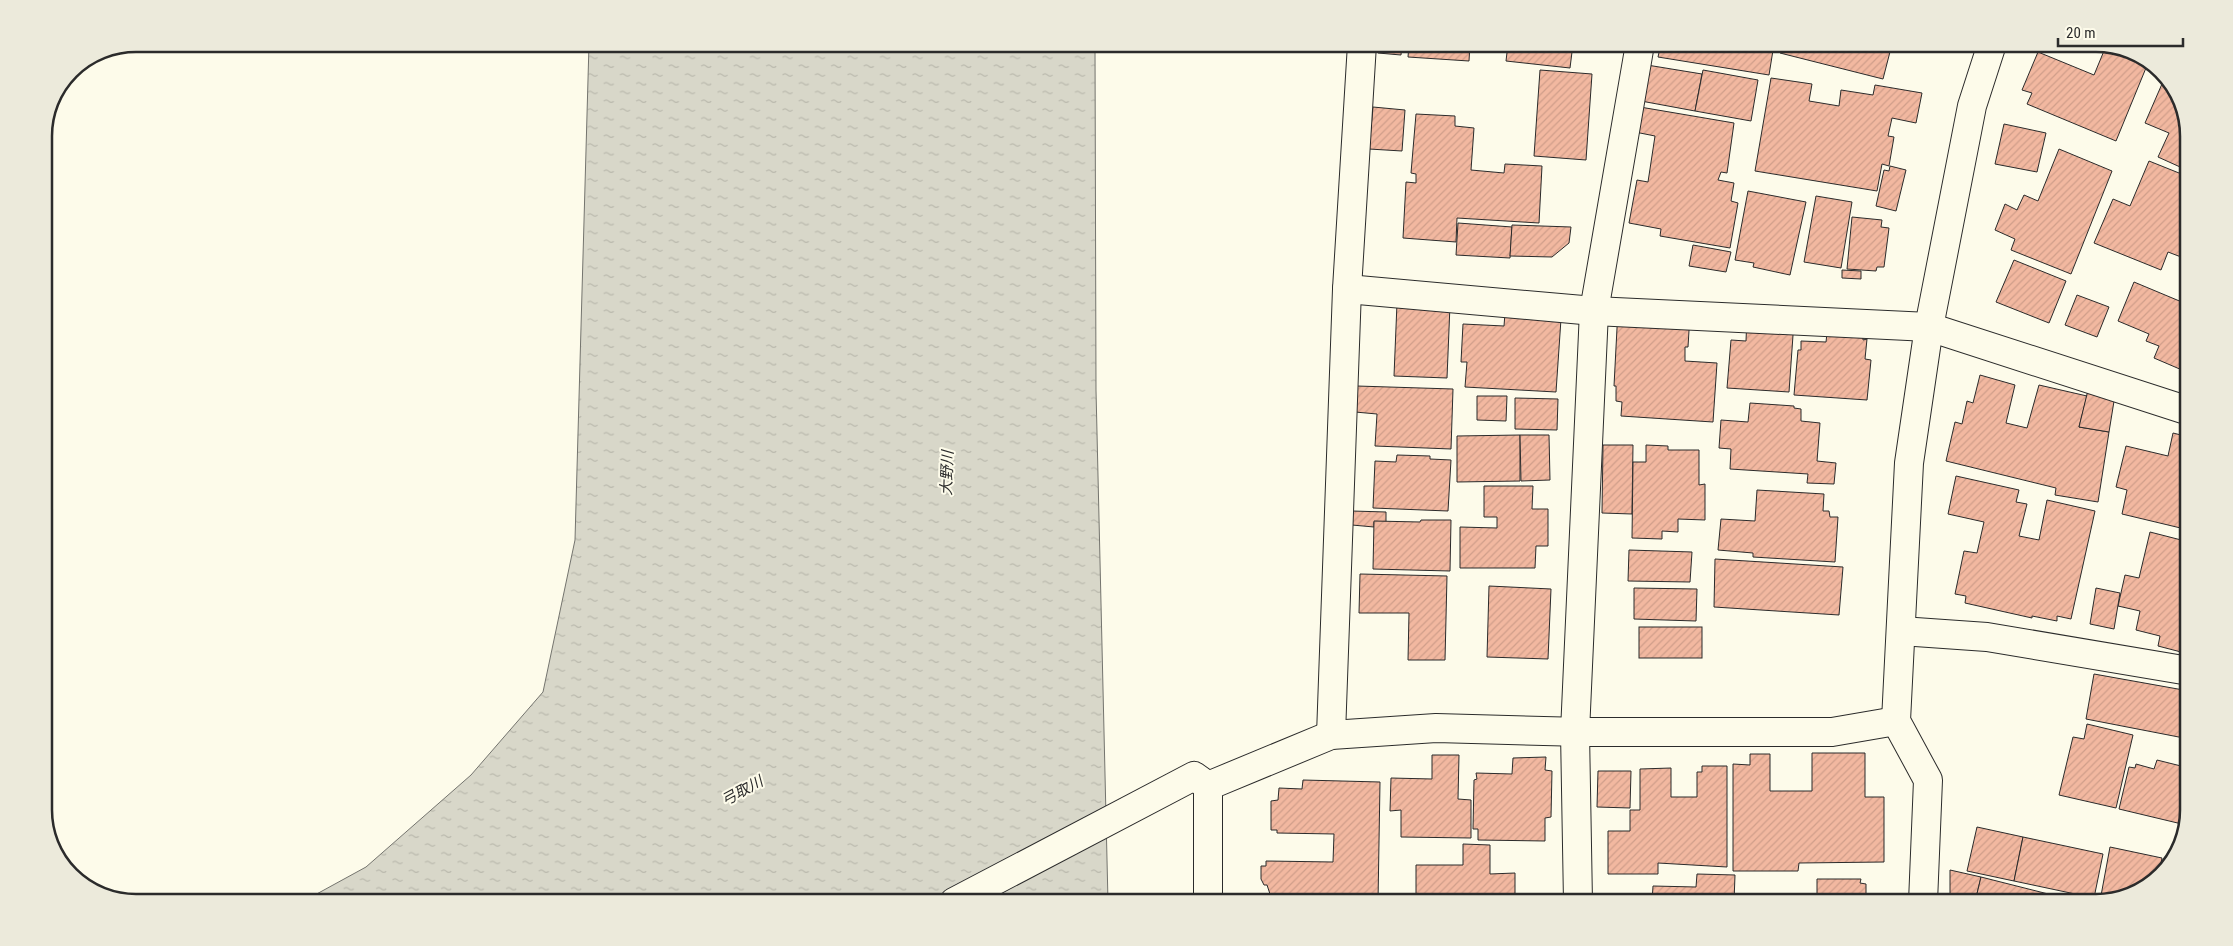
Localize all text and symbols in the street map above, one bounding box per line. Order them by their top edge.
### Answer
scale bar [2058,15,2183,47]
text: 20 m [2066,24,2096,42]
water label: 大野川 [937,448,957,496]
water label: 弓取川 [718,771,768,810]

